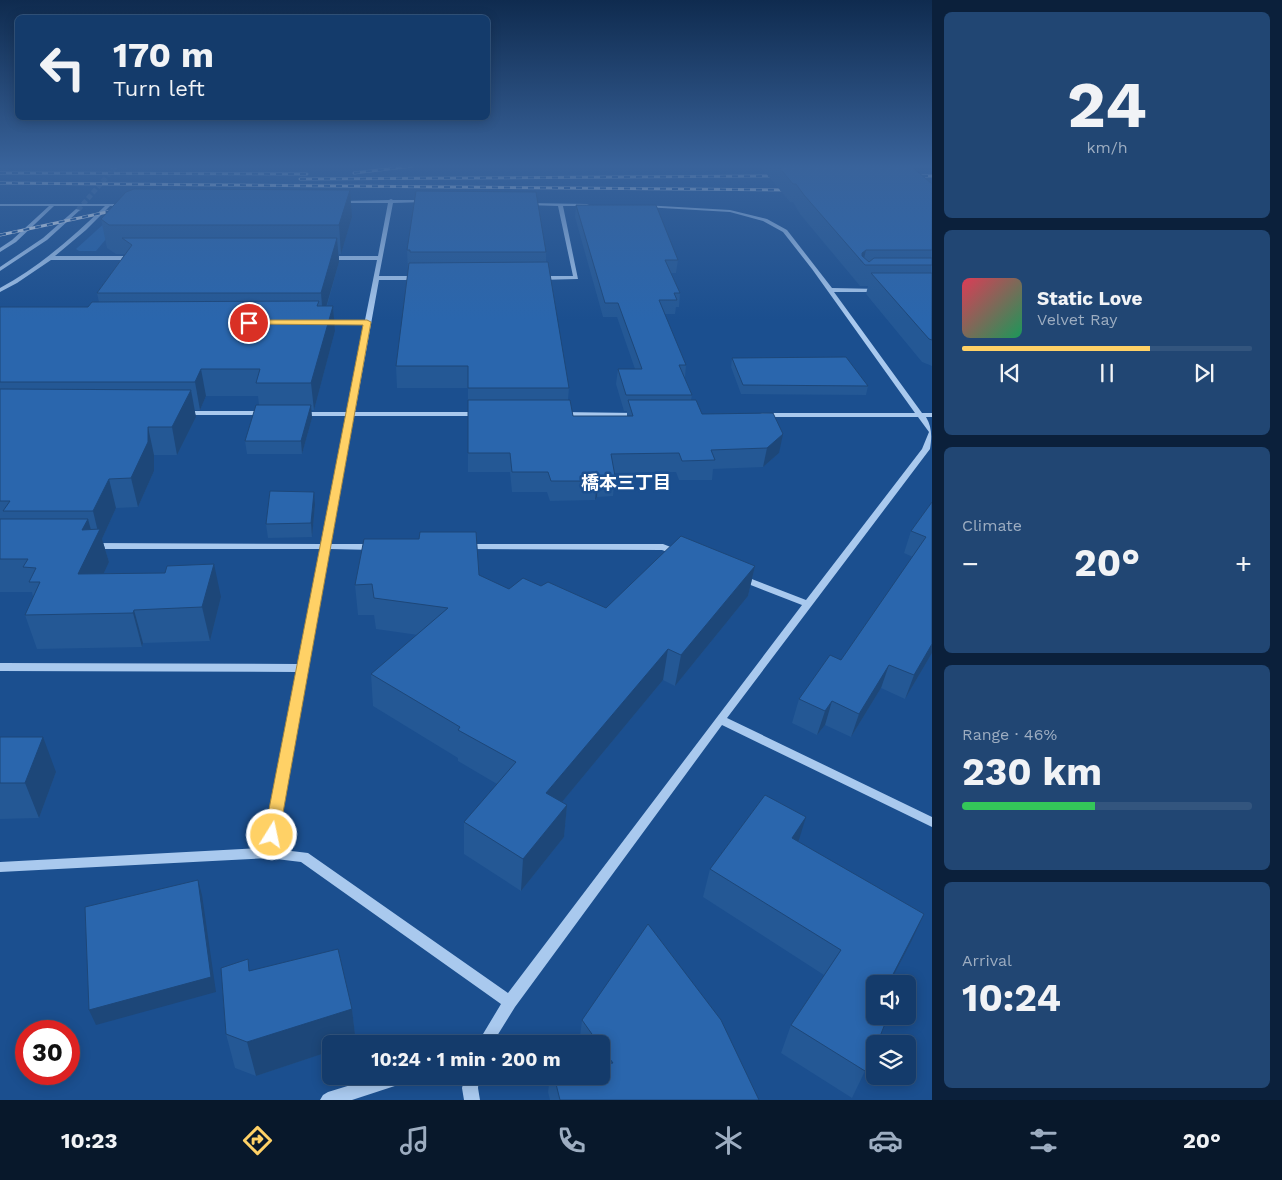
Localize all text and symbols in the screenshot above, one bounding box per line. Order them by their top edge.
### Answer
text: 170 m [113,34,214,76]
icon: left [30,35,95,100]
text: 24 [1067,67,1147,143]
text: Turn left [113,76,205,101]
text: km/h [1086,138,1128,157]
text: Static Love [1037,287,1142,310]
pin [228,302,270,344]
icon: arrive [235,309,263,337]
text: Velvet Ray [1037,310,1117,329]
icon: previous [996,359,1024,387]
icon: pause [1093,359,1121,387]
icon: next [1190,359,1218,387]
district label: 橋本三丁目 [581,472,671,493]
text: Climate [962,516,1022,535]
text: 20° [1074,541,1140,585]
text: − [962,547,979,580]
text: + [1235,547,1252,580]
text: Range · 46% [962,725,1057,744]
text: 230 km [962,750,1102,794]
position arrow [245,808,297,860]
text: Arrival [962,951,1012,970]
map controls [866,975,916,1085]
button: sound [866,975,916,1025]
text: 10:24 [962,976,1061,1020]
speed limit sign: 30 [15,1020,80,1085]
button: layers [866,1035,916,1085]
text: 10:24 · 1 min · 200 m [371,1048,561,1071]
icon: directions [240,1123,275,1158]
icon: music [397,1123,432,1158]
icon: phone [554,1123,589,1158]
icon: climate [711,1123,746,1158]
icon: car [868,1123,903,1158]
icon: filters [1026,1123,1061,1158]
text: 10:23 [61,1128,118,1153]
text: 20° [1183,1128,1221,1153]

